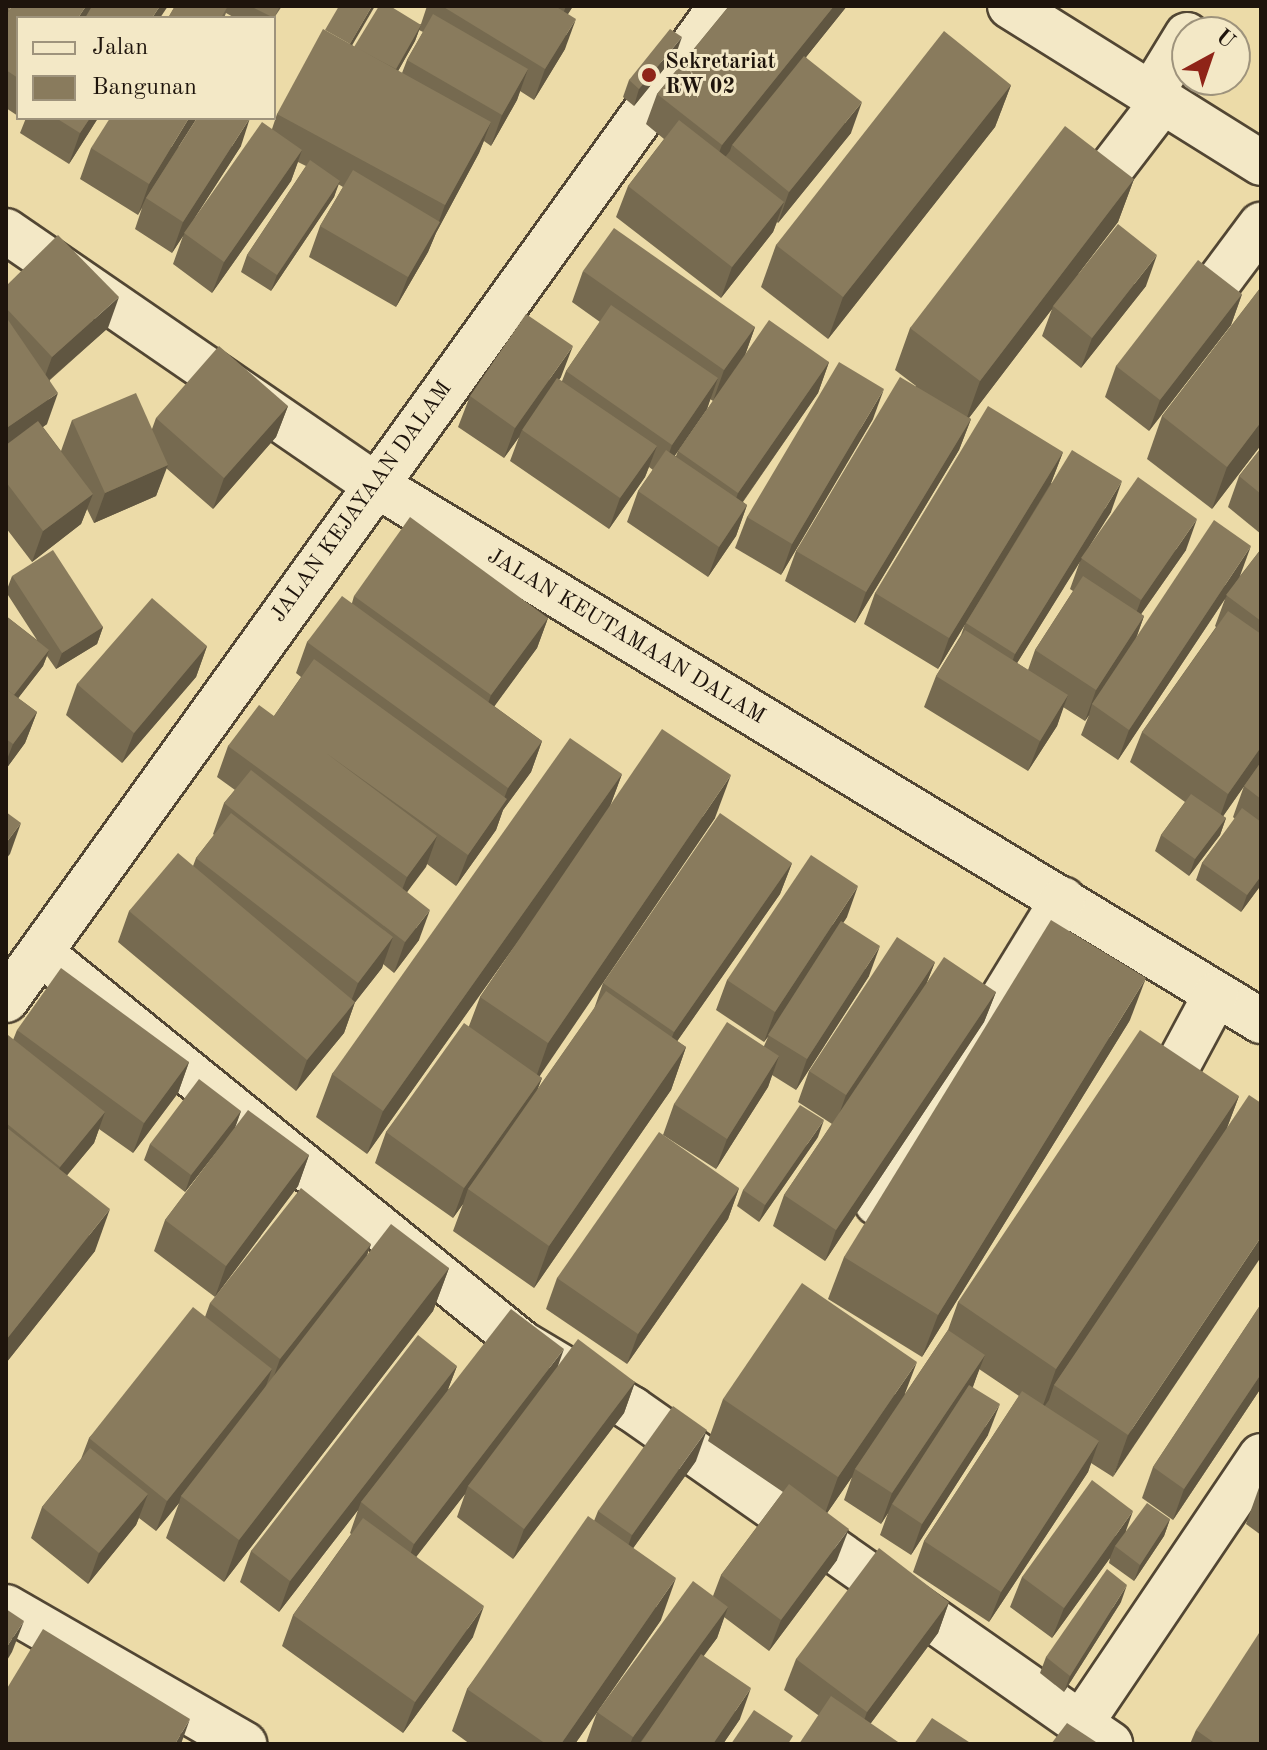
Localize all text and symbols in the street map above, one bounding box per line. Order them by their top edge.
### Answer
legend [16,16,276,120]
north arrow [1171,16,1251,96]
text: U [1211,25,1239,53]
text: Jalan [92,36,148,60]
place label: Sekretariat RW 02 [665,49,776,100]
marker: Sekretariat RW 02 [640,66,658,84]
text: Bangunan [92,76,197,100]
street label: JALAN KEJAYAAN DALAM [266,376,458,628]
street label: JALAN KEUTAMAAN DALAM [482,543,770,731]

